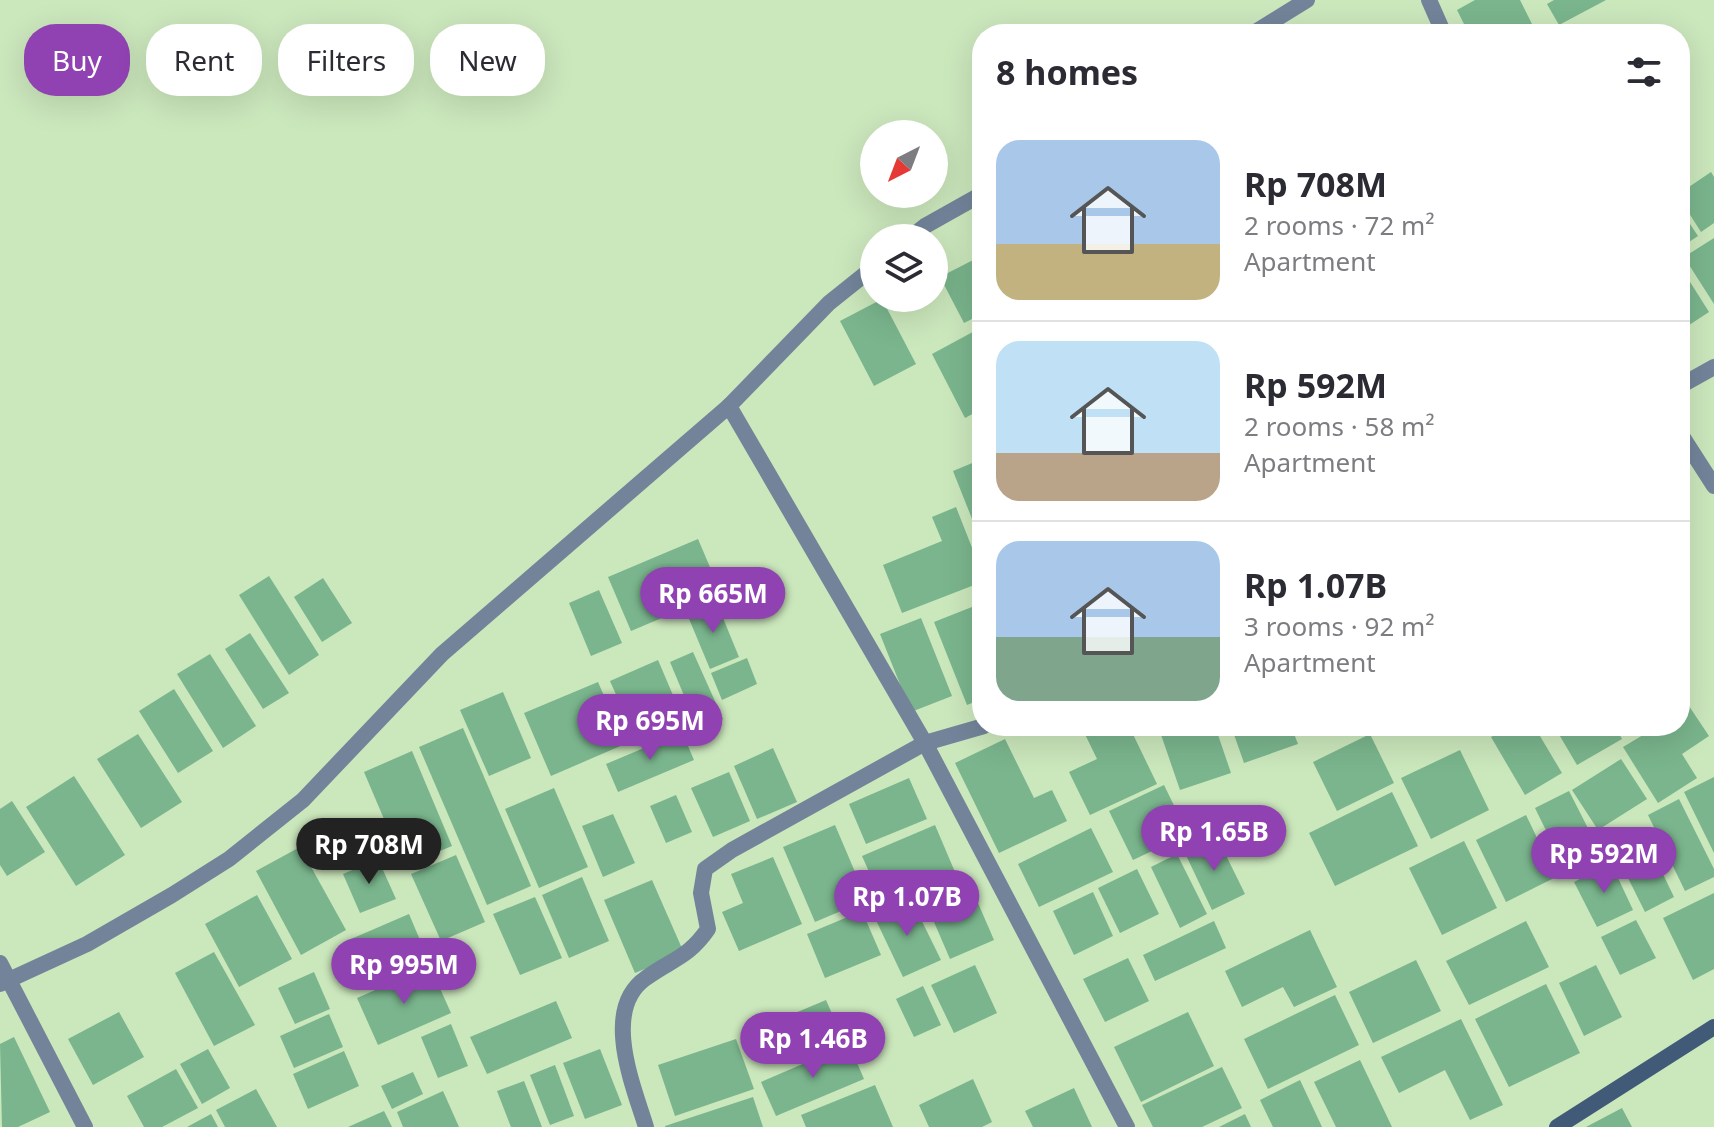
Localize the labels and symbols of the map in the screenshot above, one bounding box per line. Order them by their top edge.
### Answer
north arrow [860,120,948,208]
pin: Rp 665M [639,567,787,635]
pin: Rp 695M [576,694,724,762]
pin: Rp 1.65B [1131,805,1297,873]
pin: Rp 708M [295,818,443,886]
pin: Rp 592M [1530,827,1678,895]
pin: Rp 1.07B [824,870,990,938]
pin: Rp 995M [330,938,478,1006]
pin: Rp 1.46B [730,1012,896,1080]

